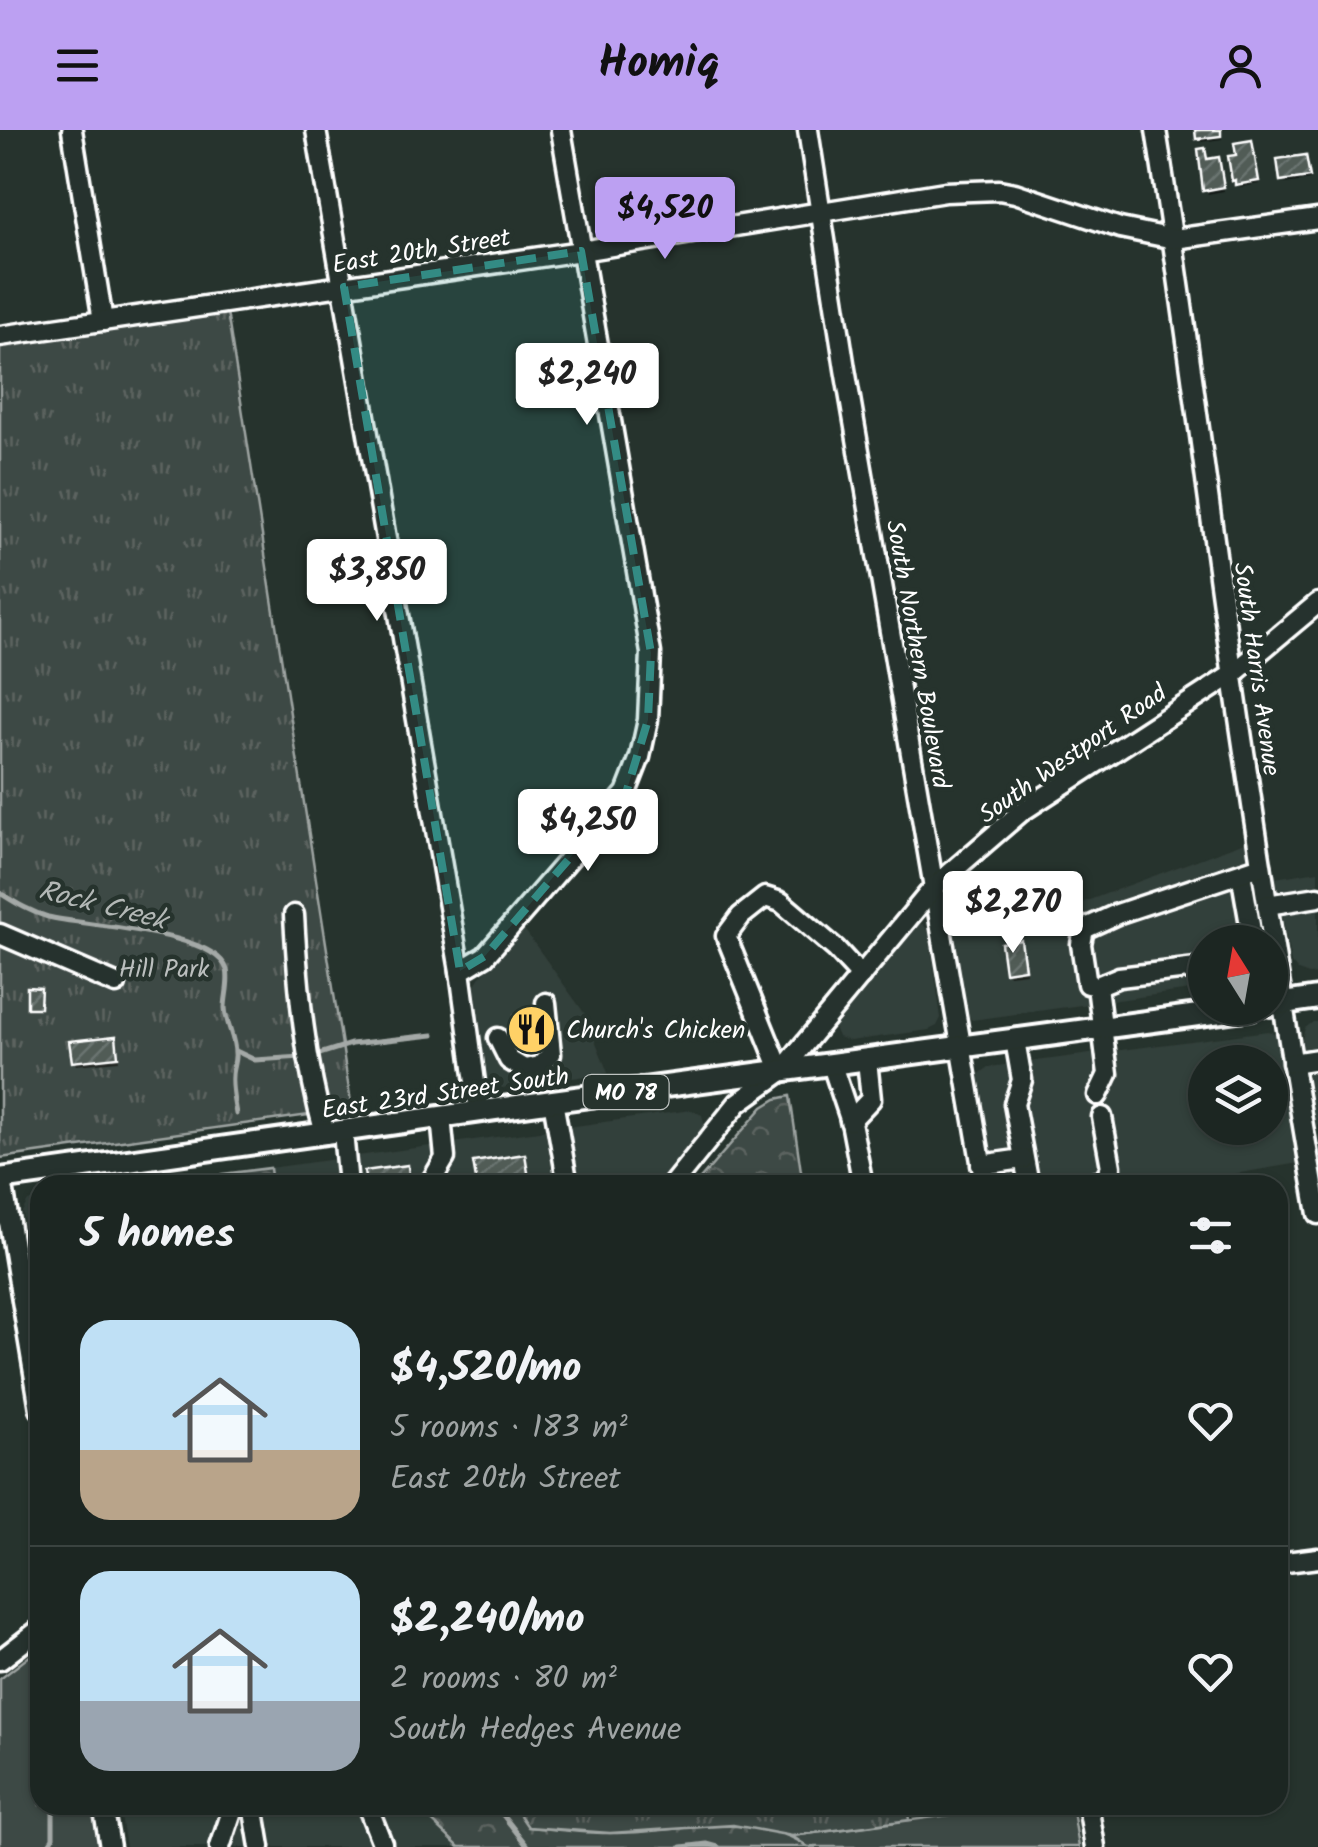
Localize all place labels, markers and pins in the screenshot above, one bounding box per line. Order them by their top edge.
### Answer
pin: $4,520 [584,177,746,262]
pin: $2,240 [506,343,668,428]
pin: $3,850 [296,539,458,624]
pin: $4,250 [507,789,669,874]
pin: $2,270 [932,871,1094,956]
restaurant icon: Church's Chicken [505,1003,557,1055]
place label: Church's Chicken [566,1011,745,1051]

